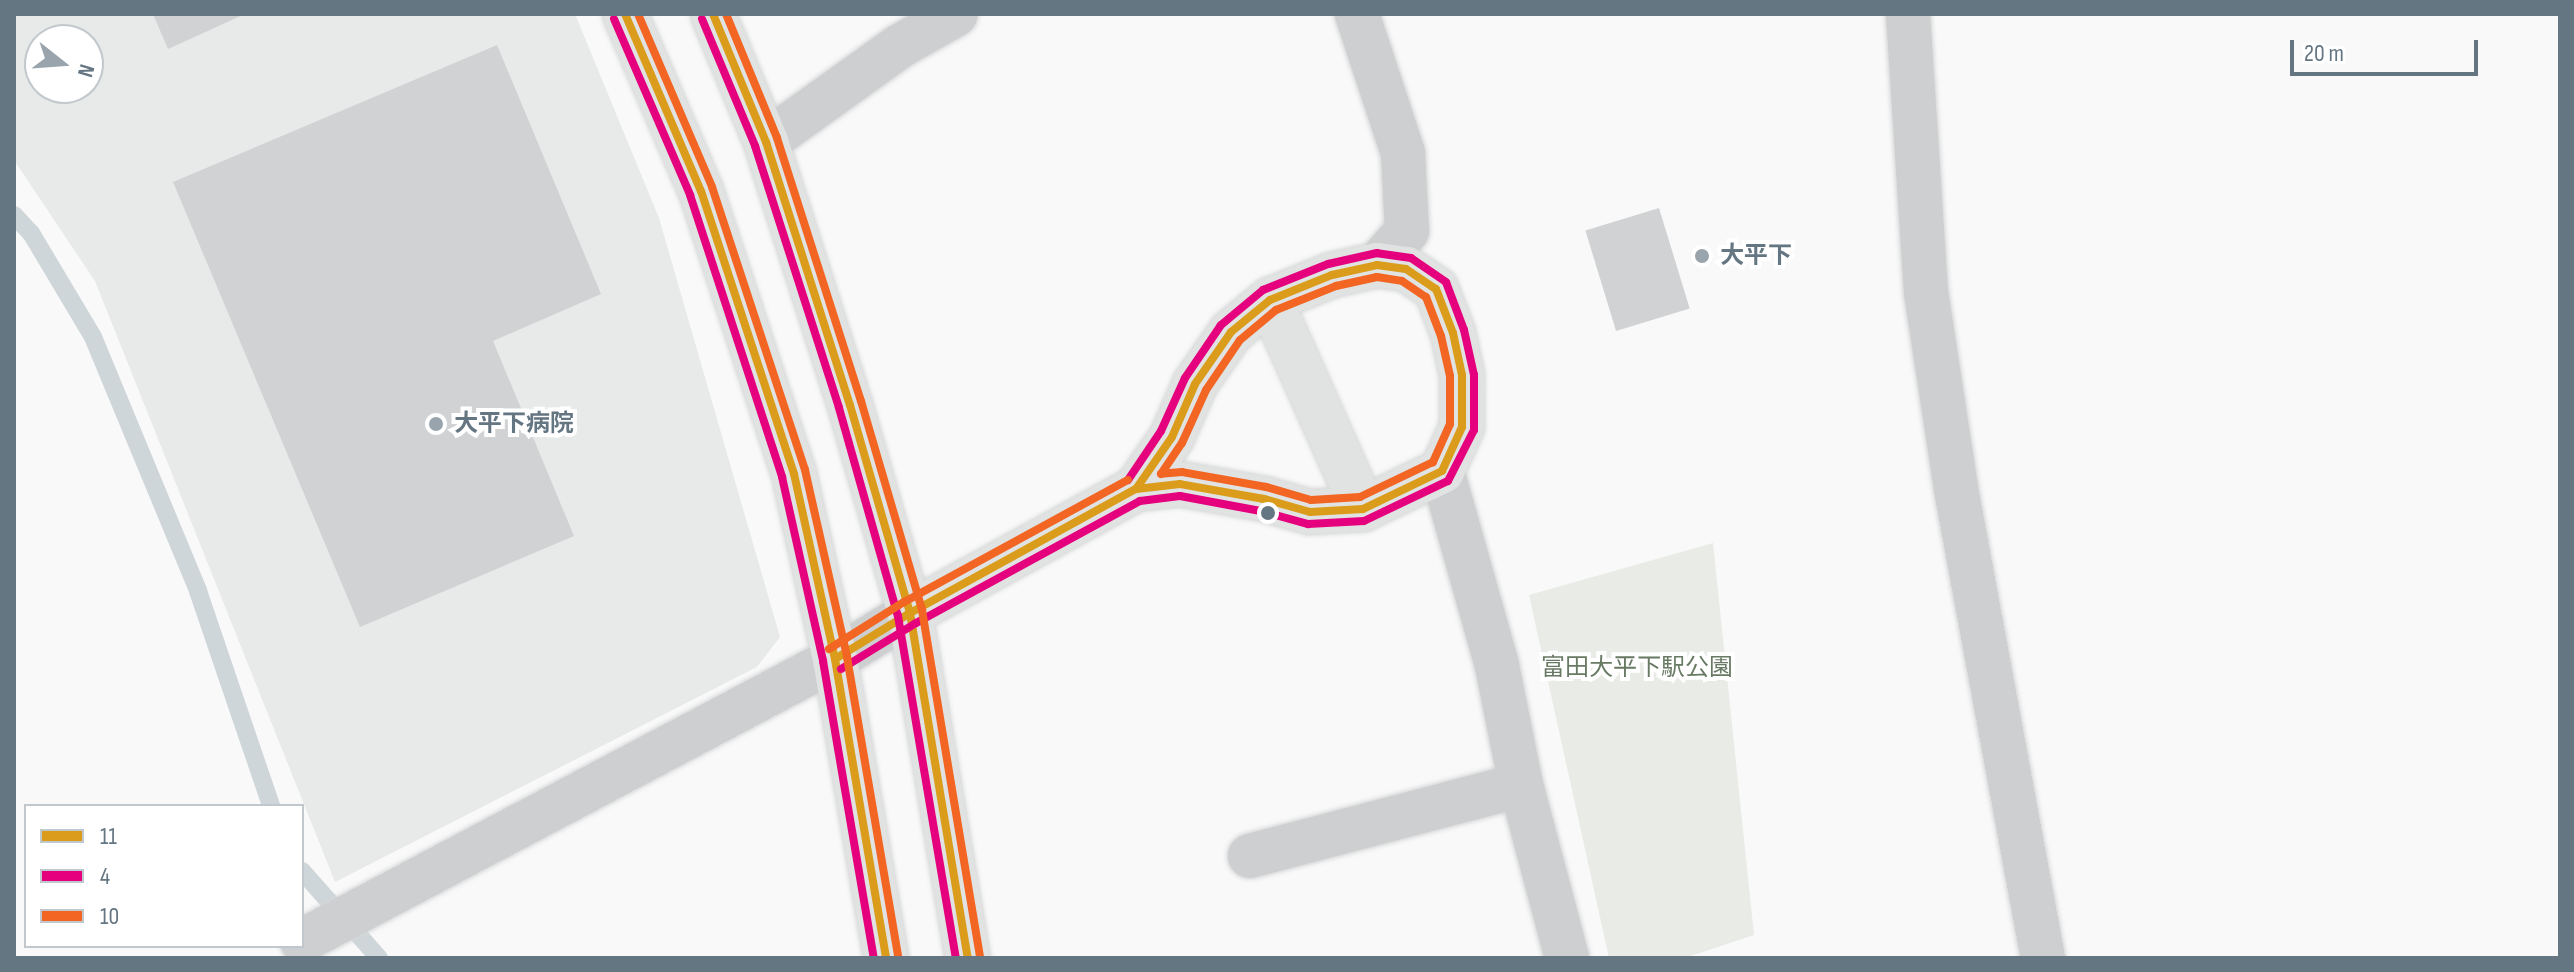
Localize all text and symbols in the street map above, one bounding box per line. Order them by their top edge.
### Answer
north arrow [24,24,104,104]
scale bar [2294,24,2482,74]
text: 20 m [2304,39,2344,68]
text: N [71,61,100,80]
place label: 大平下 [1720,242,1792,270]
marker: 大平下 [1691,245,1713,267]
place label: 大平下病院 [454,410,574,438]
marker: 大平下病院 [425,413,447,435]
unlabelled marker [1260,505,1276,521]
park label: 富田大平下駅公園 [1541,654,1733,682]
legend [24,804,304,948]
text: 11 [100,822,117,851]
text: 4 [100,862,110,891]
text: 10 [100,902,119,931]

